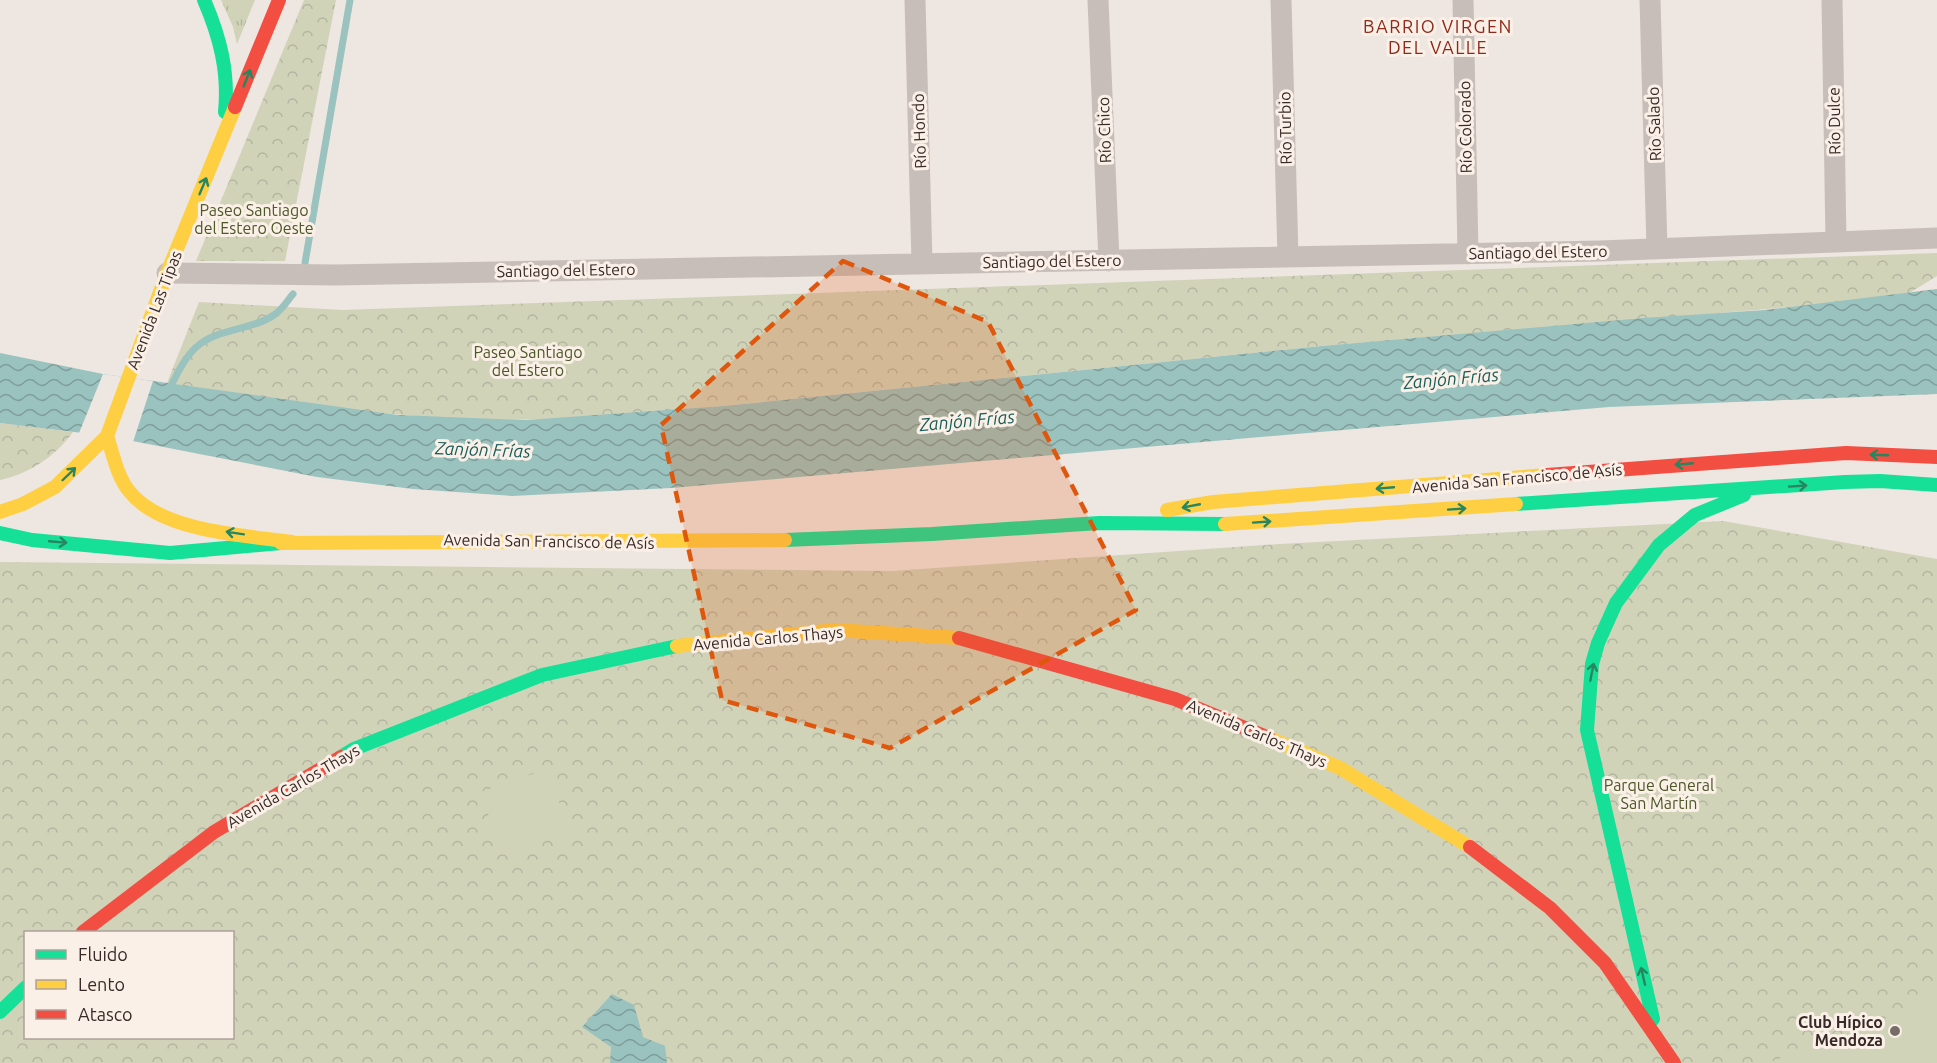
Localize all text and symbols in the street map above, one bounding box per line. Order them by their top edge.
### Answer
district label: BARRIO VIRGEN DEL VALLE [1363,16,1513,57]
one-way arrow [242,69,253,88]
street label: Río Colorado [1455,81,1475,173]
street label: Río Salado [1644,86,1664,162]
street label: Río Dulce [1824,87,1844,155]
street label: Río Turbio [1275,91,1295,165]
street label: Río Hondo [909,93,929,169]
street label: Río Chico [1094,96,1114,164]
one-way arrow [198,177,209,195]
park label: Paseo Santiago del Estero Oeste [194,201,314,237]
street label: Santiago del Estero [1468,242,1608,262]
street label: Avenida Las Tipas [123,248,185,372]
street label: Santiago del Estero [982,251,1122,271]
street label: Santiago del Estero [496,260,636,280]
park label: Paseo Santiago del Estero [473,343,583,379]
water label: Zanjón Frías [1401,364,1500,392]
water label: Zanjón Frías [917,406,1016,434]
water label: Zanjón Frías [434,437,532,461]
one-way arrow [1869,449,1889,460]
one-way arrow [1674,459,1694,470]
street label: Avenida San Francisco de Asís [1411,460,1623,496]
one-way arrow [61,466,76,481]
one-way arrow [1788,480,1808,491]
one-way arrow [1375,483,1395,494]
one-way arrow [1181,501,1201,512]
one-way arrow [1446,503,1466,514]
one-way arrow [1252,516,1272,527]
one-way arrow [225,527,245,538]
street label: Avenida San Francisco de Asís [443,530,655,552]
one-way arrow [47,537,67,548]
street label: Avenida Carlos Thays [692,622,844,654]
one-way arrow [1587,663,1598,682]
street label: Avenida Carlos Thays [1184,695,1330,771]
street label: Avenida Carlos Thays [223,741,363,831]
park label: Parque General San Martín [1604,776,1714,812]
legend [24,931,234,1039]
text: Fluido [78,944,128,964]
one-way arrow [1637,967,1649,986]
text: Lento [78,974,125,994]
text: Atasco [78,1004,133,1024]
place label: Club Hípico Mendoza [1798,1013,1883,1049]
marker: Club Hípico Mendoza [1888,1024,1902,1038]

